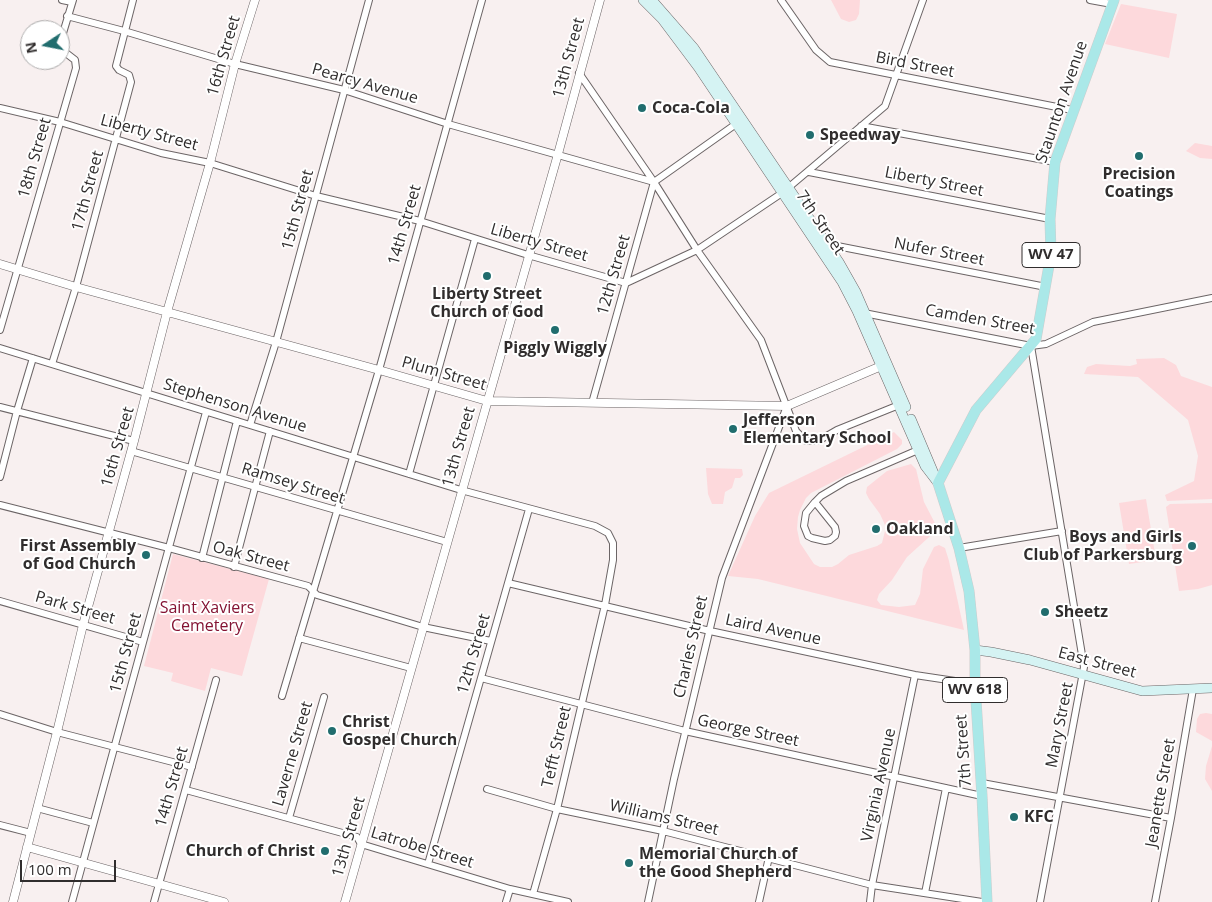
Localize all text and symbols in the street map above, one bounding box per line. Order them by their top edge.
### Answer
street label: 16th Street [203,14,245,98]
street label: 13th Street [549,16,589,100]
north arrow [20,20,70,70]
street label: Staunton Avenue [1032,38,1092,166]
text: N [20,40,41,55]
street label: Bird Street [874,48,956,82]
street label: Pearcy Avenue [310,60,420,108]
place label: Coca-Cola [652,98,730,118]
marker: Coca-Cola [636,102,648,114]
street label: Liberty Street [98,111,200,155]
street label: 18th Street [14,116,56,200]
place label: Speedway [820,125,900,145]
marker: Speedway [804,129,816,141]
street label: 17th Street [68,149,108,233]
marker: Precision Coatings [1133,150,1145,162]
street label: Liberty Street [883,163,985,201]
place label: Precision Coatings [1102,164,1176,202]
street label: 15th Street [278,168,318,252]
street label: 14th Street [384,183,426,267]
street label: 7th Street [791,187,849,259]
street label: Liberty Street [488,220,590,266]
street label: 12th Street [593,233,635,317]
street label: Nufer Street [892,234,986,270]
road number: WV 47 [1022,242,1080,268]
marker: Liberty Street Church of God [481,270,493,282]
place label: Liberty Street Church of God [430,284,544,322]
street label: Camden Street [924,301,1036,339]
marker: Piggly Wiggly [549,324,561,336]
place label: Piggly Wiggly [503,338,607,358]
street label: Plum Street [399,353,489,395]
street label: Stephenson Avenue [161,375,309,437]
street label: 16th Street [97,405,139,489]
street label: 13th Street [438,405,480,489]
place label: Jefferson Elementary School [743,410,891,448]
marker: Jefferson Elementary School [727,423,739,435]
street label: Ramsey Street [239,459,347,509]
place label: Oakland [886,519,954,539]
marker: Oakland [870,523,882,535]
place label: Boys and Girls Club of Parkersburg [1023,527,1182,565]
place label: First Assembly of God Church [20,536,136,574]
street label: Oak Street [211,538,291,576]
marker: Boys and Girls Club of Parkersburg [1186,540,1198,552]
marker: First Assembly of God Church [140,549,152,561]
street label: Park Street [33,587,117,629]
street label: Charles Street [670,594,712,700]
park label: Saint Xaviers Cemetery [160,598,254,636]
place label: Sheetz [1055,602,1108,622]
marker: Sheetz [1039,606,1051,618]
street label: Laird Avenue [723,610,823,650]
street label: 15th Street [106,611,146,695]
street label: 12th Street [453,612,495,696]
street label: East Street [1056,643,1138,683]
road number: WV 618 [942,678,1008,702]
street label: Mary Street [1042,681,1078,769]
street label: Laverne Street [269,699,317,809]
street label: Tefft Street [538,704,576,790]
street label: George Street [695,711,801,751]
place label: Christ Gospel Church [342,712,457,750]
street label: 7th Street [952,714,976,788]
marker: Christ Gospel Church [326,725,338,737]
street label: Virginia Avenue [858,727,900,843]
street label: Jeanette Street [1142,737,1180,849]
street label: 14th Street [151,745,193,829]
street label: 13th Street [328,795,370,879]
street label: Williams Street [608,796,720,840]
place label: KFC [1024,807,1054,827]
marker: KFC [1008,811,1020,823]
street label: Latrobe Street [368,823,476,873]
place label: Church of Christ [186,841,315,861]
place label: Memorial Church of the Good Shepherd [639,844,798,882]
marker: Church of Christ [319,845,331,857]
scale bar [22,850,119,882]
marker: Memorial Church of the Good Shepherd [623,857,635,869]
text: 100 m [28,859,72,879]

